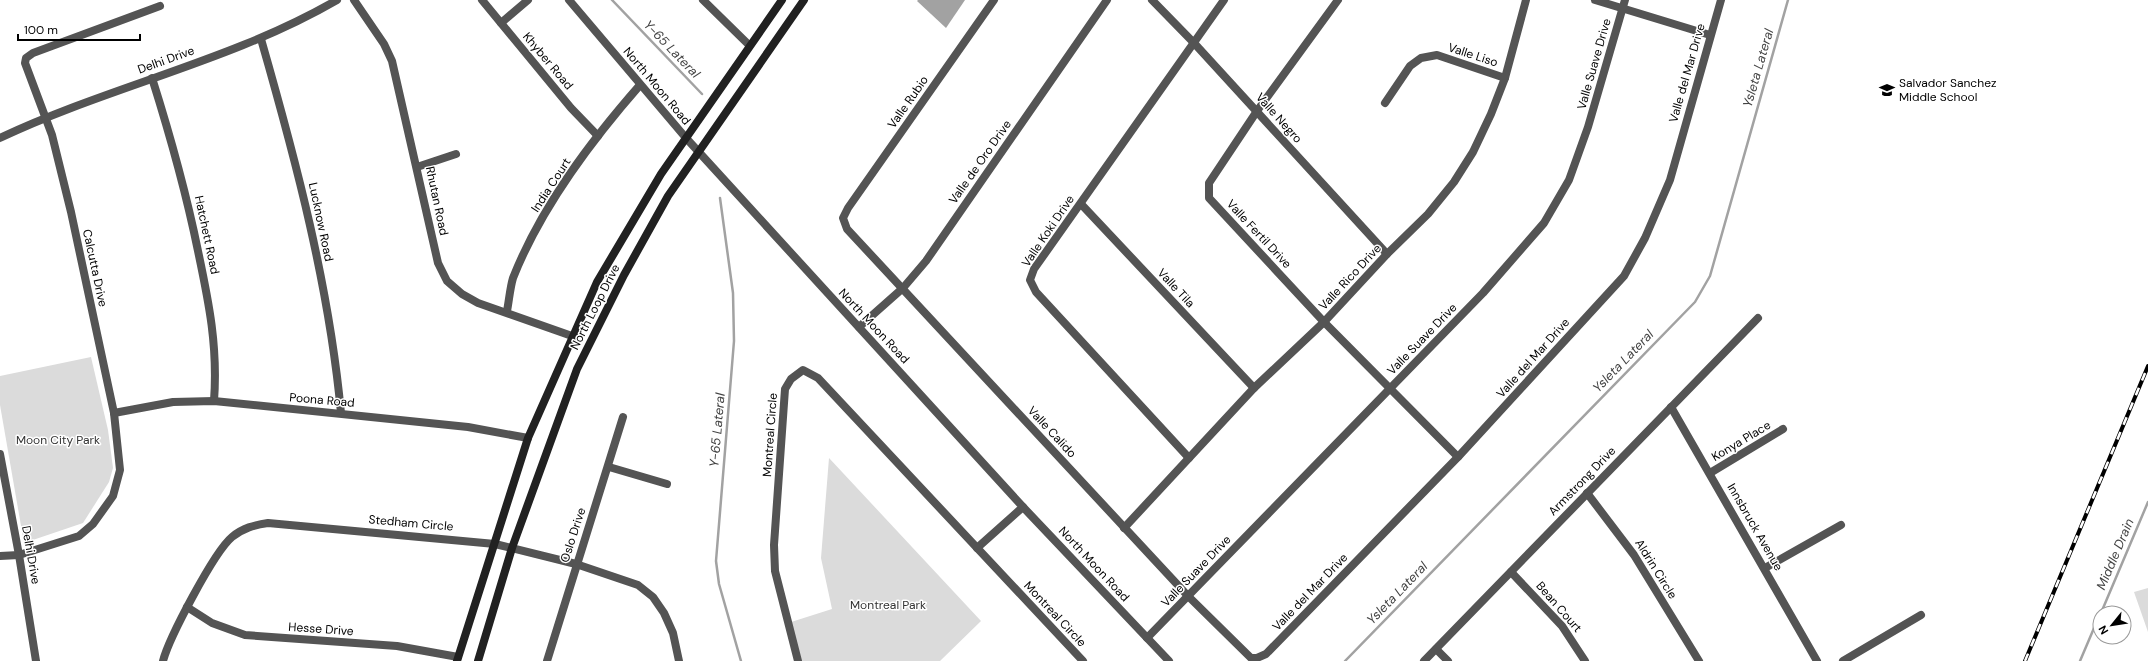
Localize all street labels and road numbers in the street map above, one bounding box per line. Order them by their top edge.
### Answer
street label: Valle Suave Drive [1573,17,1615,111]
street label: Valle del Mar Drive [1665,22,1709,124]
street label: Khyber Road [519,29,577,93]
street label: Valle Liso [1446,39,1500,71]
street label: Delhi Drive [135,42,197,78]
street label: North Moon Road [620,44,694,128]
street label: Valle Rubio [884,73,932,131]
street label: Valle Negro [1252,89,1306,147]
street label: Valle de Oro Drive [945,117,1015,207]
street label: India Court [528,155,575,215]
street label: Rhutan Road [422,165,452,237]
street label: Lucknow Road [305,181,337,263]
street label: Valle Koki Drive [1018,192,1078,270]
street label: Hatchett Road [191,194,223,276]
street label: Valle Fertil Drive [1223,196,1295,272]
street label: Calcutta Drive [79,228,111,309]
street label: Valle Rico Drive [1315,240,1385,313]
street label: North Loop Drive [567,261,624,353]
street label: Valle Tila [1154,265,1198,311]
street label: North Moon Road [835,285,913,367]
street label: Valle Suave Drive [1384,300,1460,378]
street label: Valle del Mar Drive [1493,315,1573,401]
street label: Poona Road [289,389,355,411]
street label: Montreal Circle [759,392,781,478]
street label: Valle Calido [1024,403,1080,461]
street label: Konya Place [1708,417,1774,465]
street label: Armstrong Drive [1545,443,1619,519]
street label: Innsbruck Avenue [1723,480,1787,574]
street label: Oslo Drive [557,505,589,564]
street label: Stedham Circle [368,511,454,535]
street label: North Moon Road [1055,523,1133,605]
street label: Delhi Drive [18,524,44,586]
street label: Valle Suave Drive [1158,532,1234,610]
street label: Aldrin Circle [1631,536,1681,602]
street label: Valle del Mar Drive [1269,550,1351,634]
street label: Montreal Circle [1020,578,1090,650]
street label: Bean Court [1532,578,1586,636]
street label: Hesse Drive [288,619,354,639]

